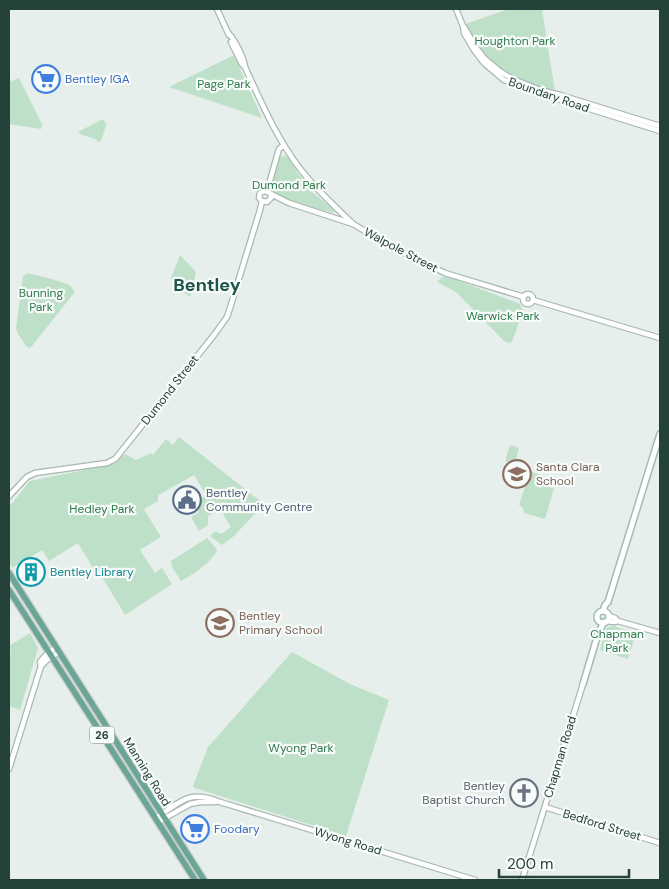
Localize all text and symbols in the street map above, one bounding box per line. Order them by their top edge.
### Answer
park label: Houghton Park [474,33,556,49]
supermarket icon: Bentley IGA [31,64,61,94]
place label: Bentley IGA [65,71,130,87]
street label: Boundary Road [506,74,592,116]
park label: Page Park [197,76,251,92]
park label: Dumond Park [252,177,326,193]
street label: Walpole Street [361,224,441,276]
district label: Bentley [173,273,241,297]
park label: Bunning Park [19,285,63,315]
park label: Warwick Park [466,308,540,324]
street label: Dumond Street [138,352,203,428]
school or university icon: Santa Clara School [502,459,532,489]
place label: Santa Clara School [536,459,600,489]
public building icon: Bentley Community Centre [172,485,202,515]
place label: Bentley Community Centre [206,485,313,515]
park label: Hedley Park [69,501,135,517]
building icon: Bentley Library [16,557,46,587]
place label: Bentley Library [50,564,134,580]
school or university icon: Bentley Primary School [205,608,235,638]
place label: Bentley Primary School [239,608,322,638]
park label: Chapman Park [590,626,644,656]
street label: Chapman Road [540,714,580,800]
road number: 26 [90,726,114,744]
street label: Manning Road [120,735,174,809]
park label: Wyong Park [268,740,334,756]
place label: Bentley Baptist Church [422,778,505,808]
church icon: Bentley Baptist Church [509,778,539,808]
street label: Bedford Street [561,805,644,845]
supermarket icon: Foodary [180,814,210,844]
place label: Foodary [214,821,260,837]
street label: Wyong Road [312,823,384,859]
scale bar [499,846,629,878]
text: 200 m [507,854,553,874]

